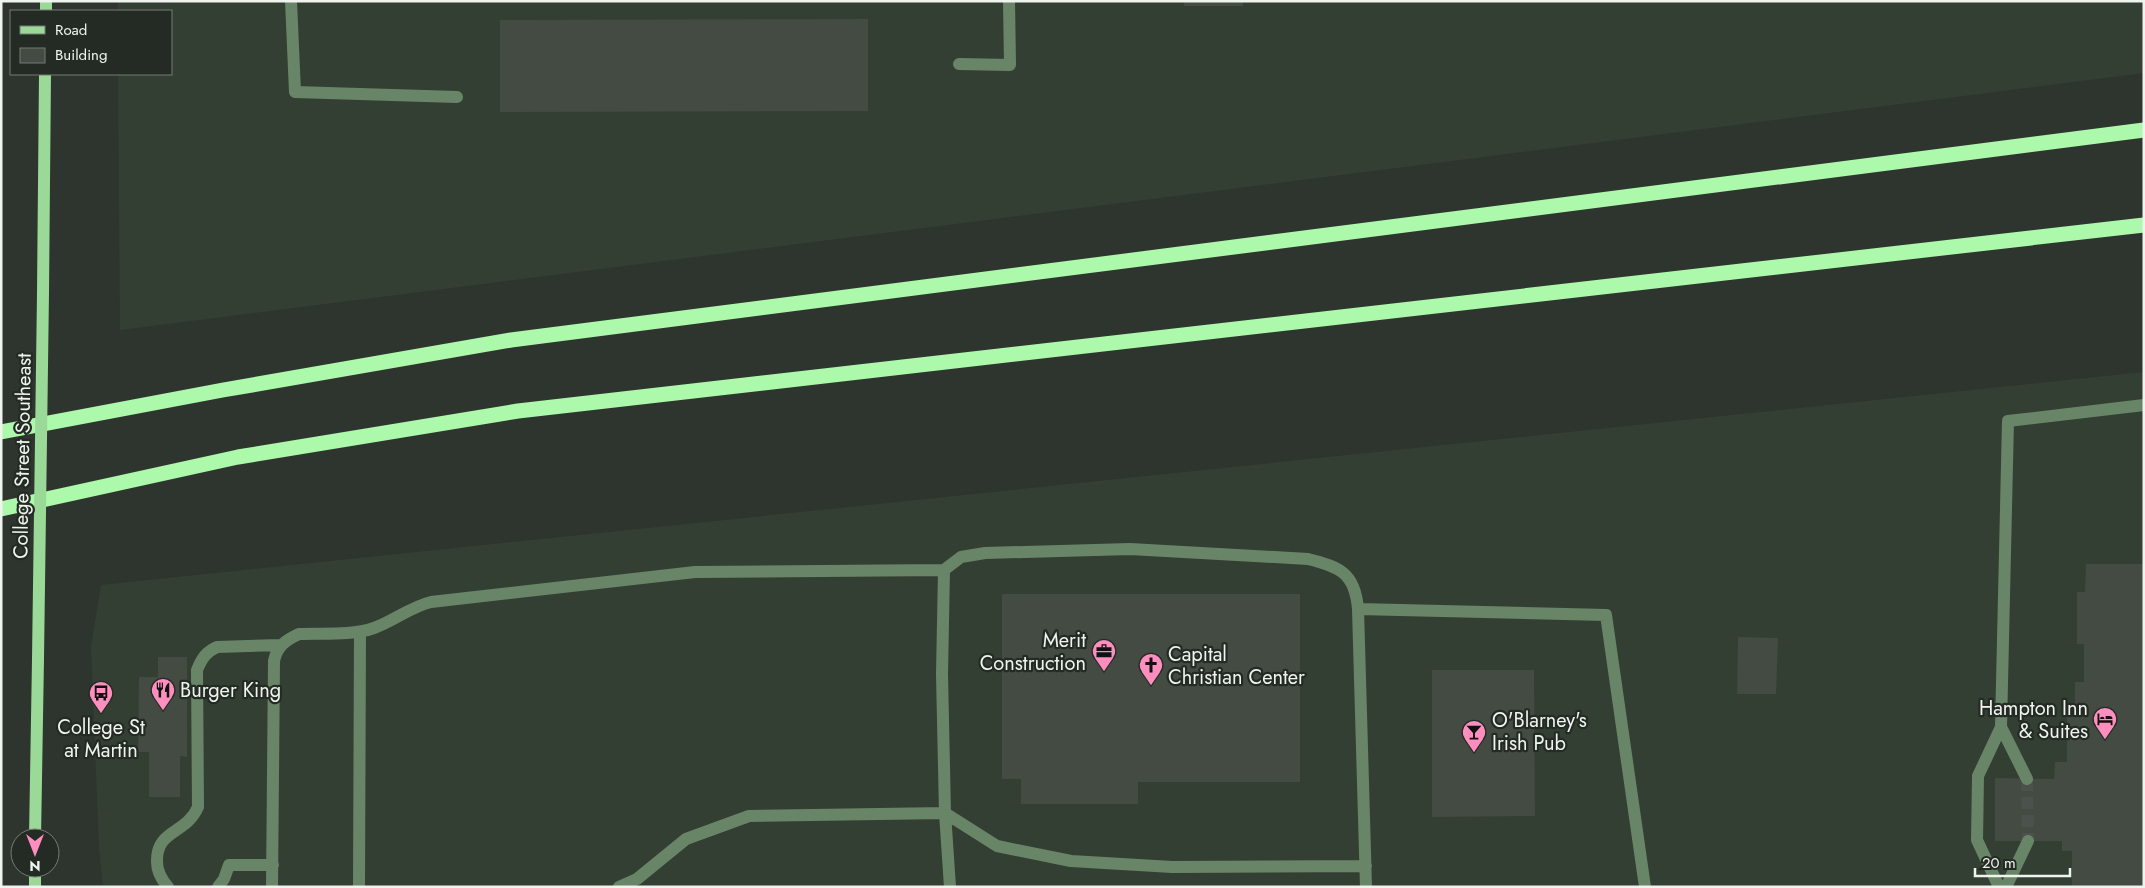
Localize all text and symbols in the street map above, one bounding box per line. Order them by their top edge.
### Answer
legend [10,10,172,75]
text: Road [55,19,87,41]
text: Building [55,44,107,66]
street label: College Street Southeast [6,353,39,559]
place label: Merit Construction [980,626,1086,678]
office icon: Merit Construction [1091,638,1117,672]
place label: Capital Christian Center [1168,640,1305,692]
church icon: Capital Christian Center [1138,652,1164,686]
place label: Burger King [180,676,281,705]
restaurant icon: Burger King [150,677,176,711]
bus stop icon: College St at Martin [88,680,114,714]
place label: Hampton Inn & Suites [1979,694,2088,746]
place label: O'Blarney's Irish Pub [1492,706,1587,758]
hotel icon: Hampton Inn & Suites [2092,706,2118,740]
place label: College St at Martin [57,713,145,765]
bar icon: O'Blarney's Irish Pub [1461,719,1487,753]
north arrow [10,828,60,878]
scale bar [1975,846,2070,878]
text: 20 m [1982,852,2016,874]
text: N [29,856,41,876]

